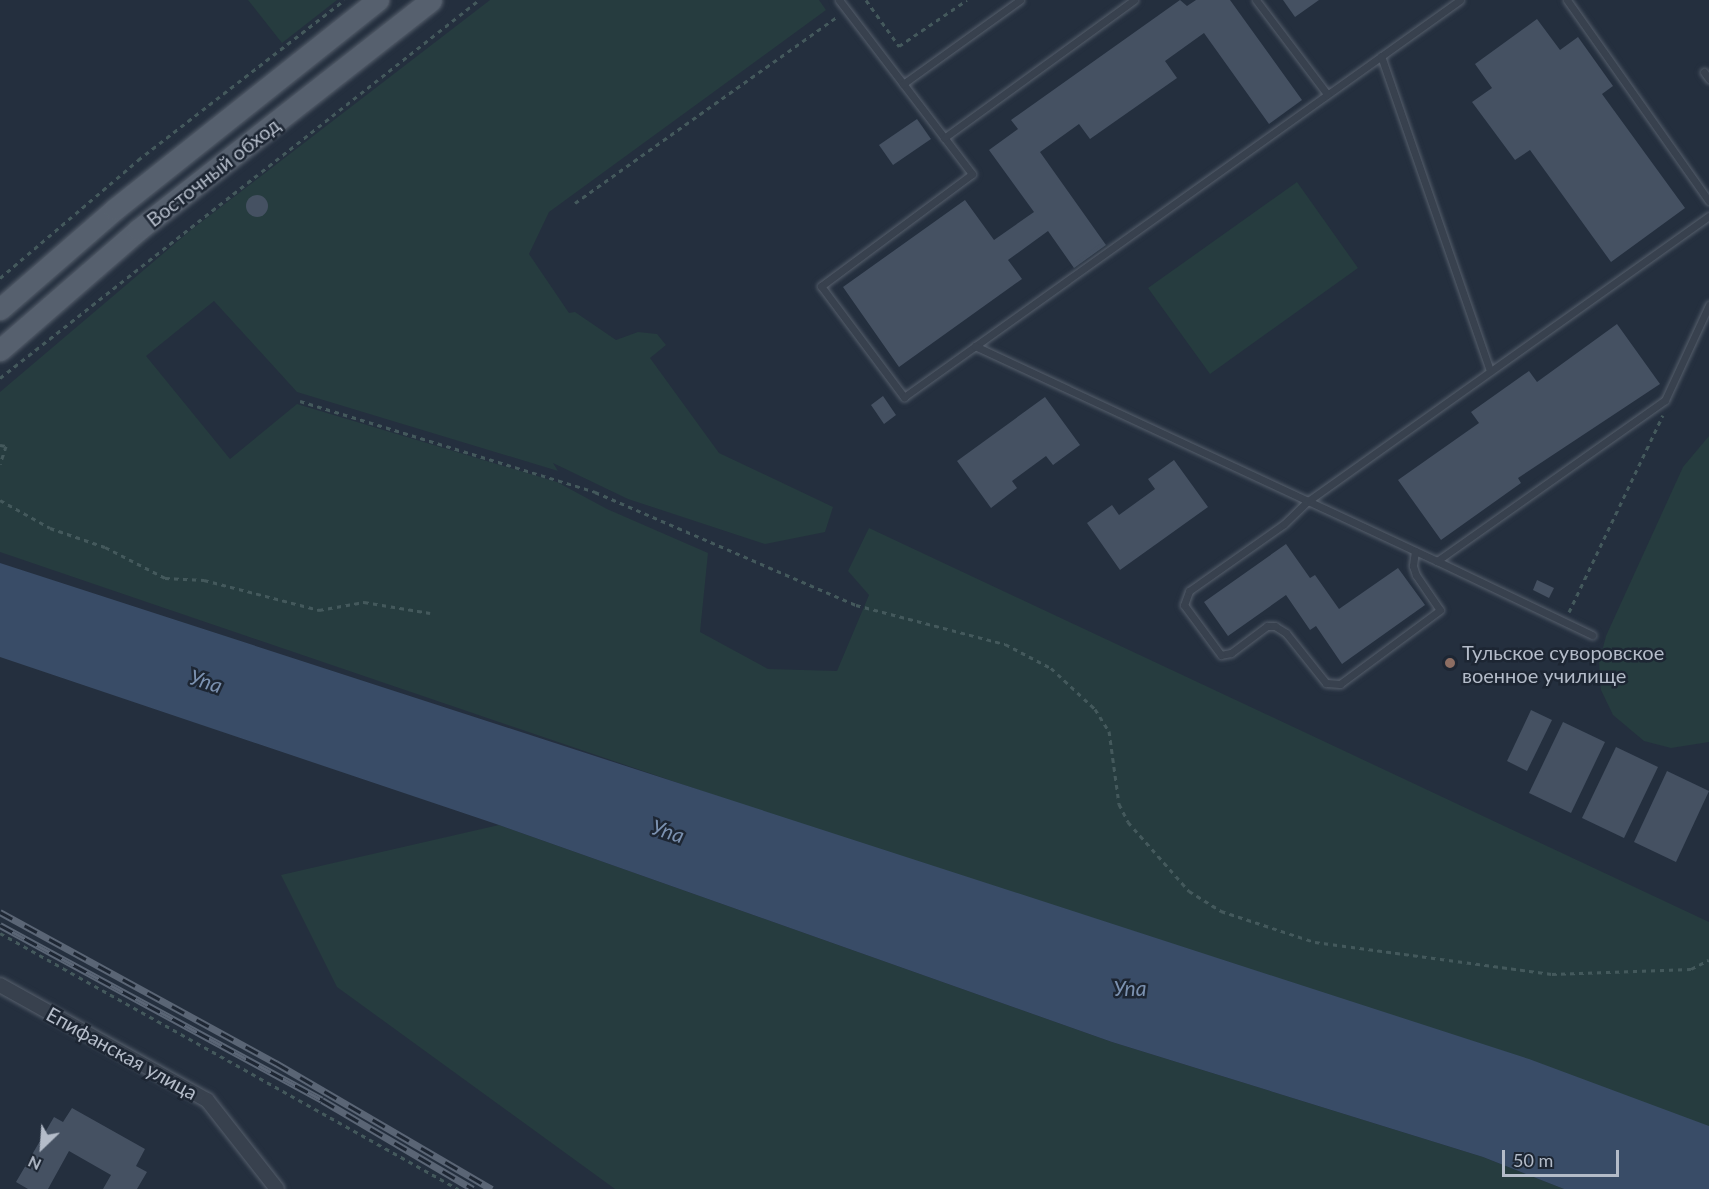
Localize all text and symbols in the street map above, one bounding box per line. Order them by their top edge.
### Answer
street label: Восточный обход [141,112,285,232]
place label: Тульское суворовское военное училище [1462,640,1664,687]
marker: Тульское суворовское военное училище [1443,656,1457,670]
water label: Упа [187,664,225,698]
water label: Упа [649,814,687,848]
water label: Упа [1114,975,1146,1001]
street label: Епифанская улица [42,1002,202,1104]
north arrow [12,1117,72,1177]
scale bar [1505,1138,1622,1176]
text: 50 m [1513,1149,1553,1171]
text: N [25,1153,44,1175]

